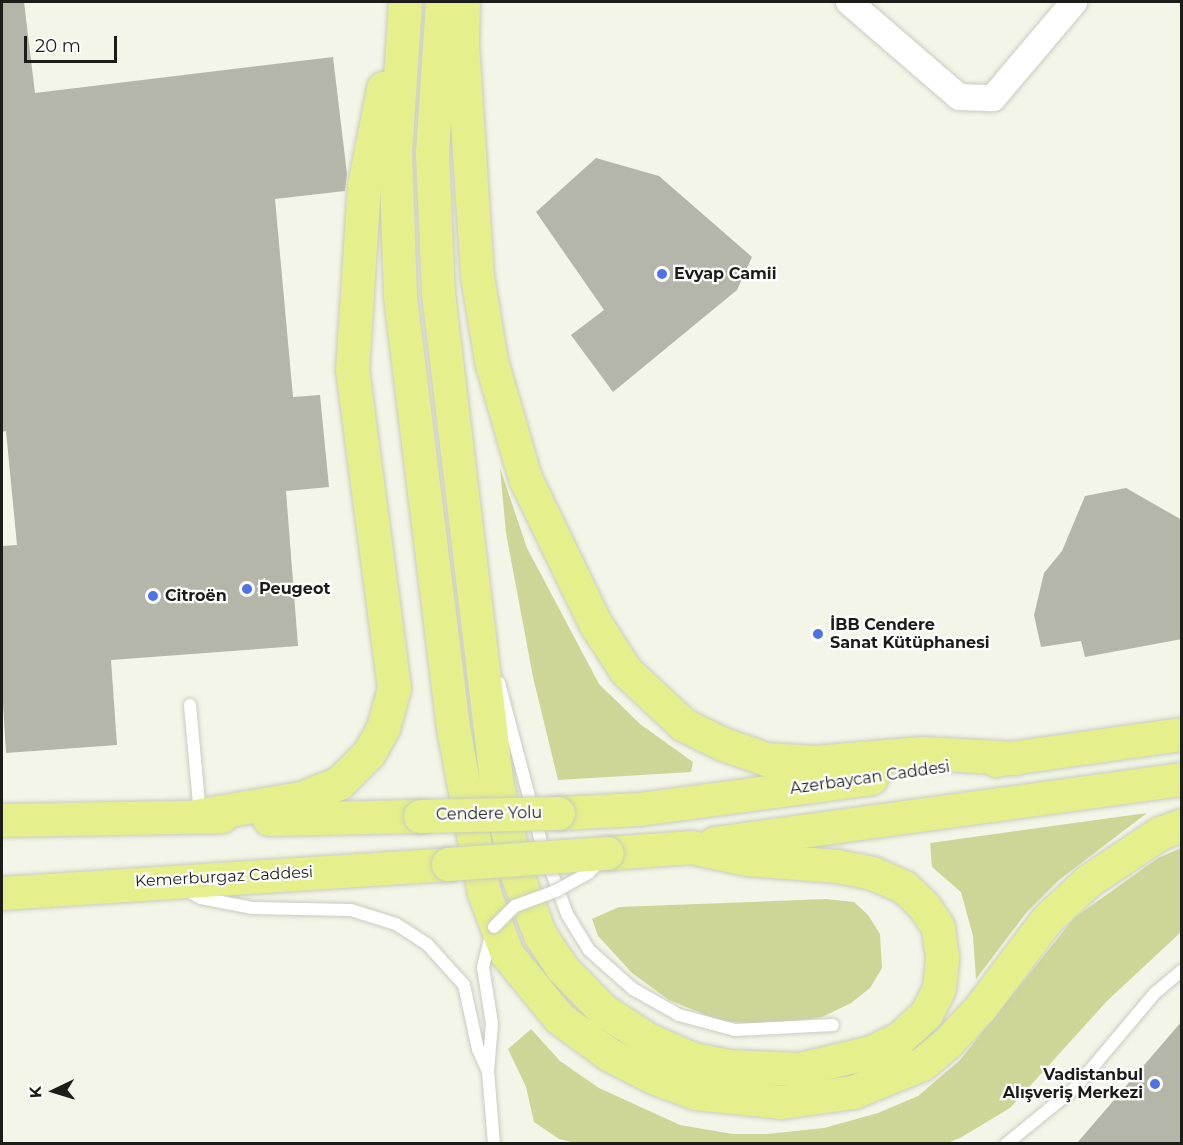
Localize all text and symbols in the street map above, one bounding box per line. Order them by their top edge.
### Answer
scale bar [27,24,120,62]
text: 20 m [35,35,81,57]
place label: Evyap Camii [674,264,776,284]
marker: Evyap Camii [655,267,669,281]
place label: Peugeot [259,579,330,599]
marker: Peugeot [240,582,254,596]
place label: Citroën [165,586,227,606]
marker: Citroën [146,589,160,603]
place label: İBB Cendere Sanat Kütüphanesi [830,615,990,653]
marker: İBB Cendere Sanat Kütüphanesi [811,627,825,641]
street label: Azerbaycan Caddesi [789,757,951,799]
street label: Cendere Yolu [436,803,542,825]
street label: Kemerburgaz Caddesi [134,863,314,891]
north arrow [24,1061,84,1121]
place label: Vadistanbul Alışveriş Merkezi [1003,1065,1143,1103]
marker: Vadistanbul Alışveriş Merkezi [1148,1077,1162,1091]
text: K [26,1086,45,1099]

